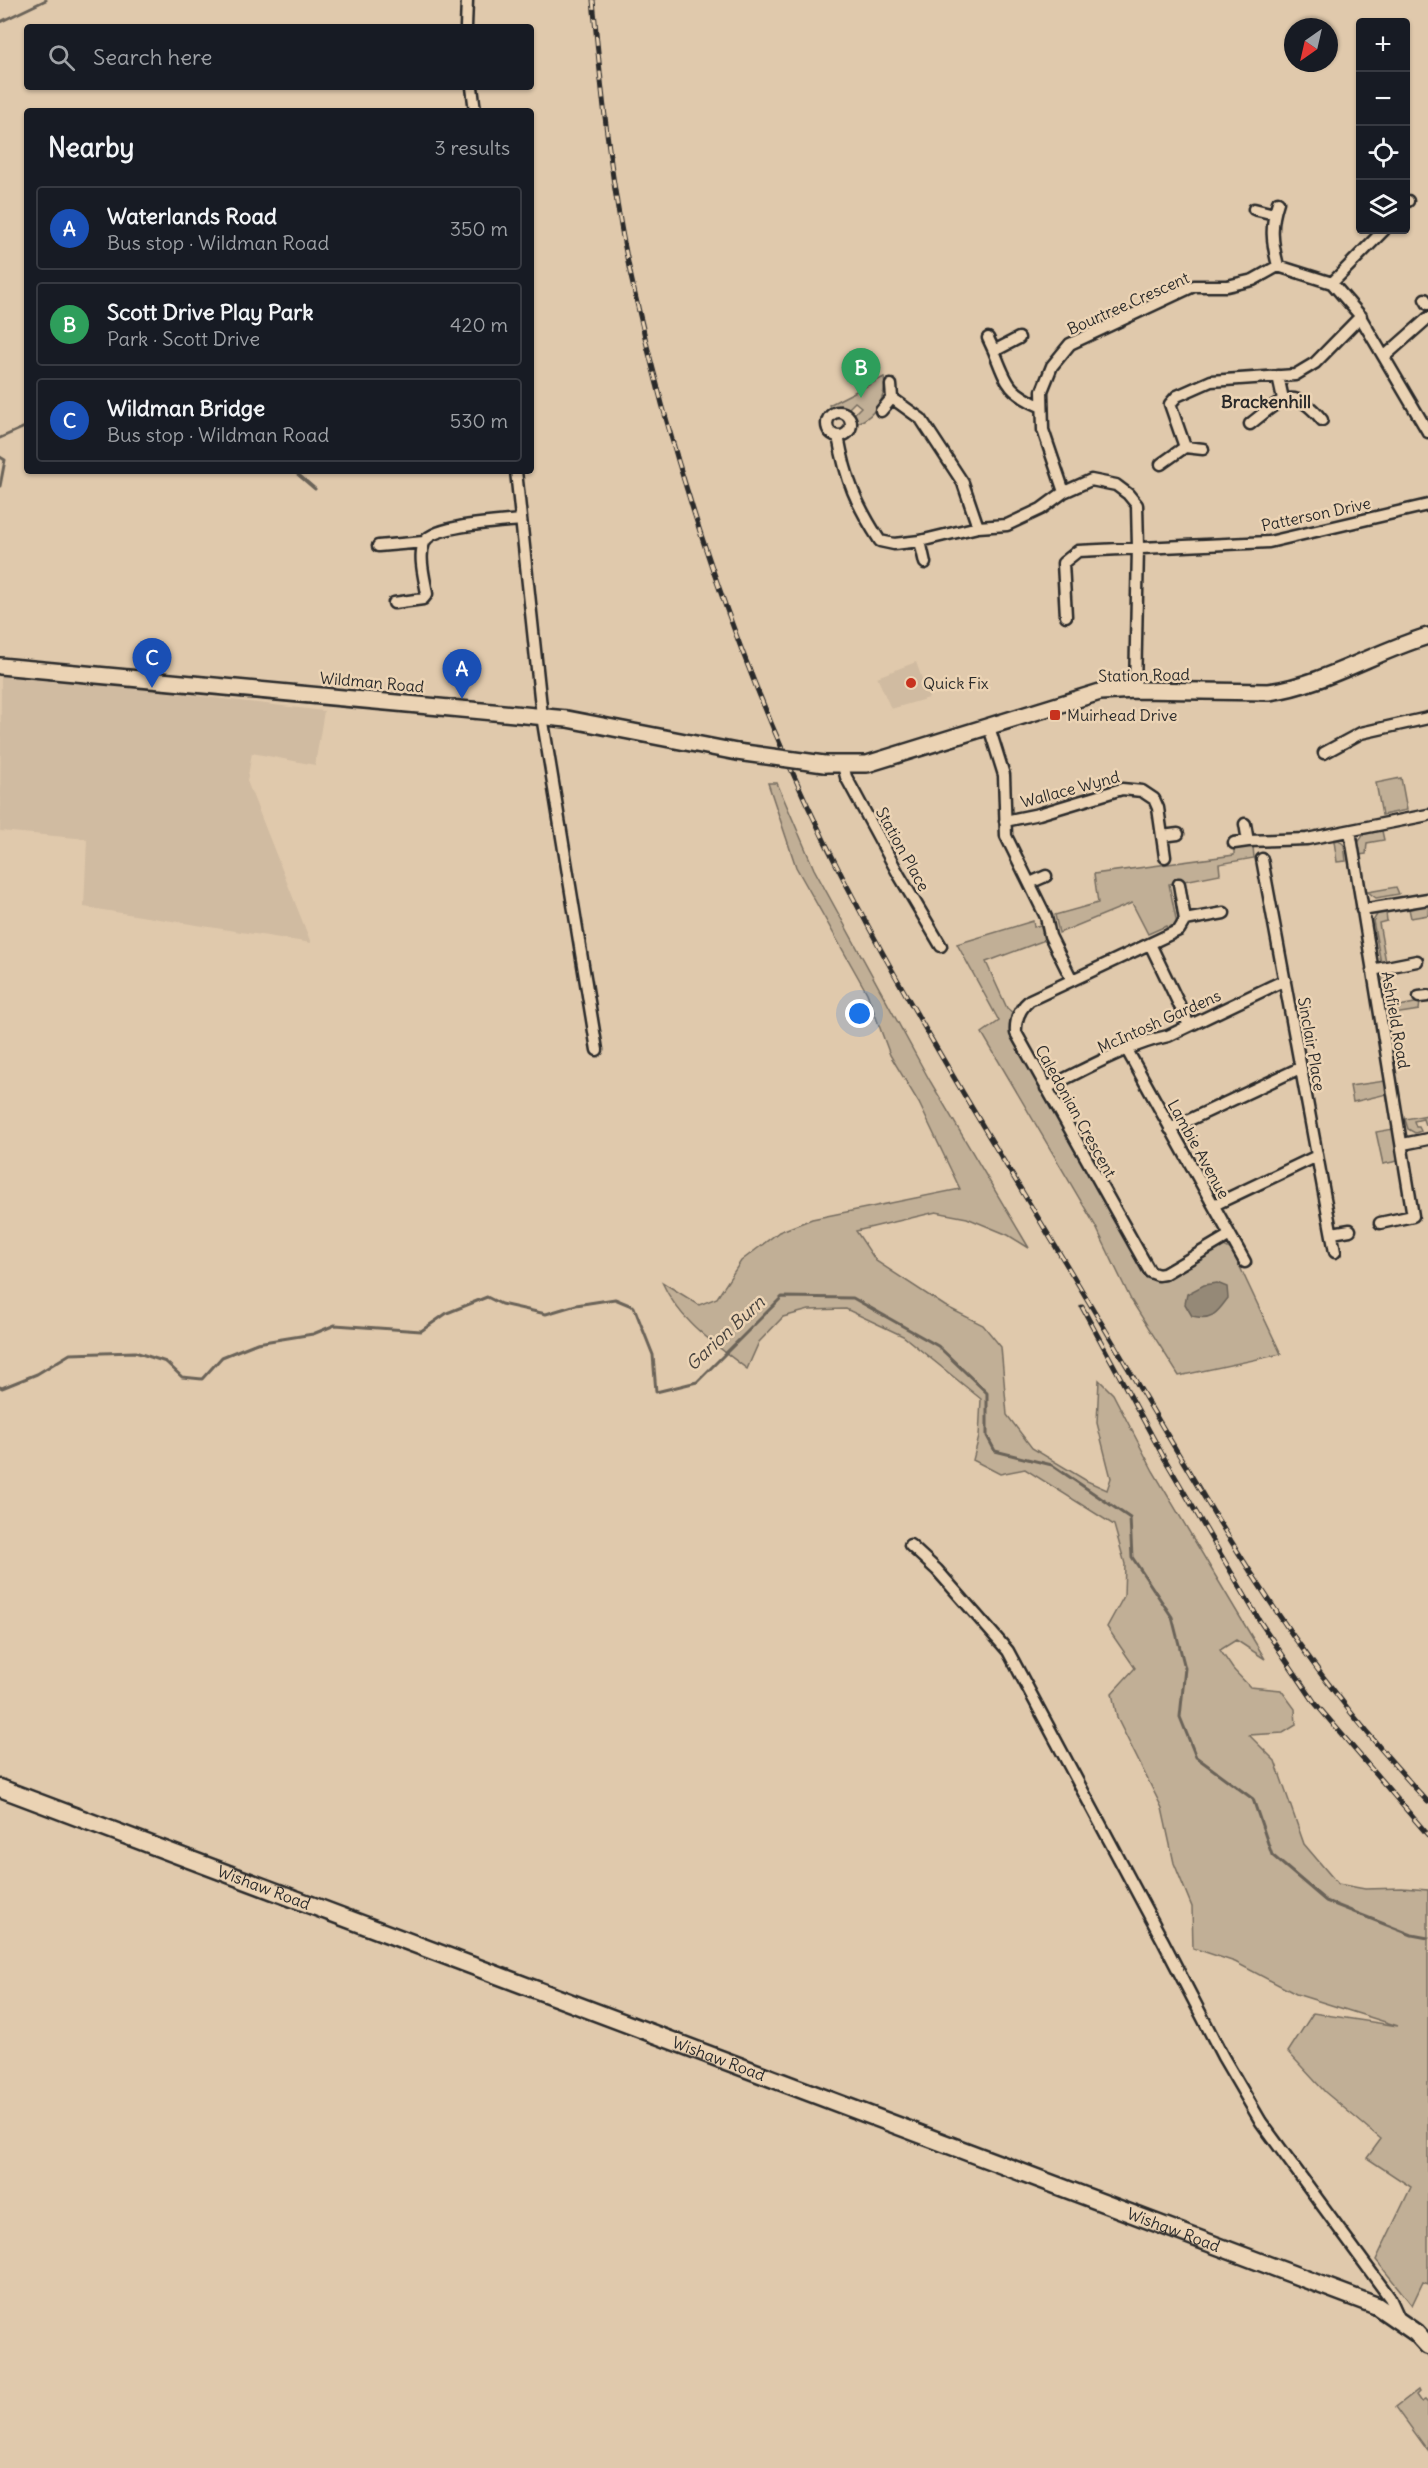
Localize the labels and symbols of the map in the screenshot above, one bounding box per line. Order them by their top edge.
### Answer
north arrow [1284,18,1338,72]
street label: Bourtree Crescent [1064,267,1193,339]
pin: B [842,348,880,398]
district label: Brackenhill [1221,390,1311,413]
street label: Patterson Drive [1259,493,1373,535]
pin: C [132,638,172,688]
pin: A [442,650,482,699]
street label: Station Road [1098,664,1190,686]
street label: Wildman Road [319,667,425,697]
place label: Quick Fix [923,673,989,693]
marker: Quick Fix [904,676,918,690]
place label: Muirhead Drive [1067,705,1177,725]
marker: Muirhead Drive [1048,708,1062,722]
street label: Wallace Wynd [1018,766,1122,812]
street label: Station Place [872,804,934,894]
street label: Ashfield Road [1378,970,1414,1070]
street label: McIntosh Gardens [1094,985,1224,1057]
street label: Sinclair Place [1294,995,1330,1093]
your location [845,999,874,1028]
street label: Caledonian Crescent [1031,1041,1121,1181]
street label: Lambie Avenue [1164,1096,1234,1202]
water label: Garion Burn [681,1290,770,1375]
street label: Wishaw Road [215,1861,313,1914]
street label: Wishaw Road [670,2032,768,2085]
street label: Wishaw Road [1124,2203,1223,2256]

